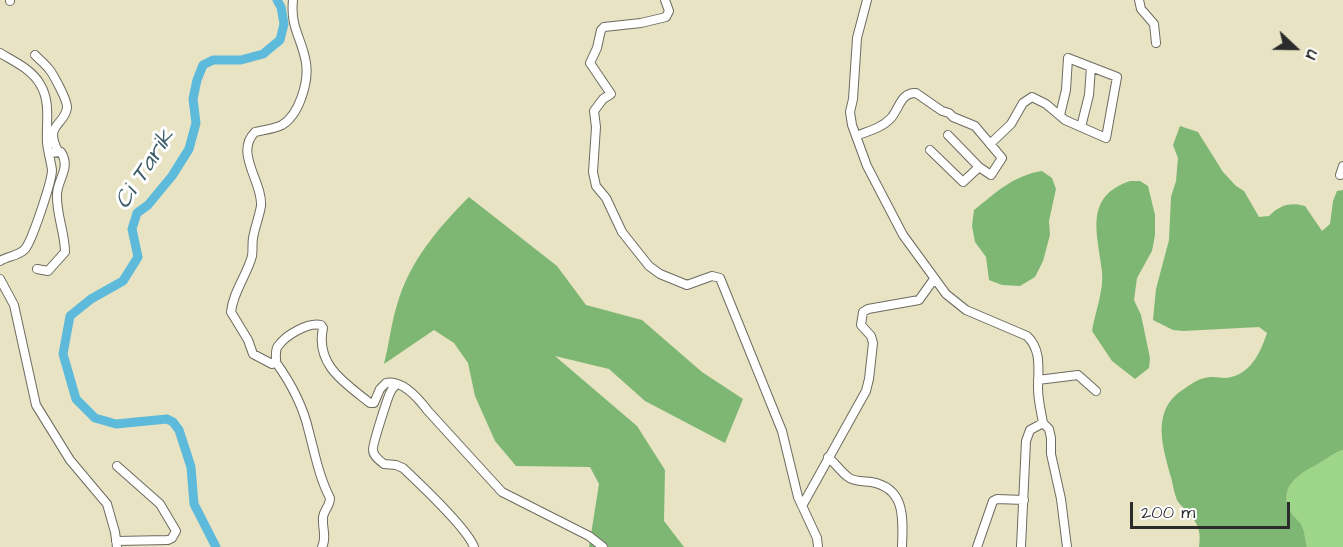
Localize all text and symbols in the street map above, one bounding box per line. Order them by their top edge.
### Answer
north arrow [1265,18,1325,78]
text: U [1300,46,1324,63]
water label: Ci Tarik [110,125,182,215]
scale bar [1133,490,1294,528]
text: 200 m [1141,500,1195,525]

